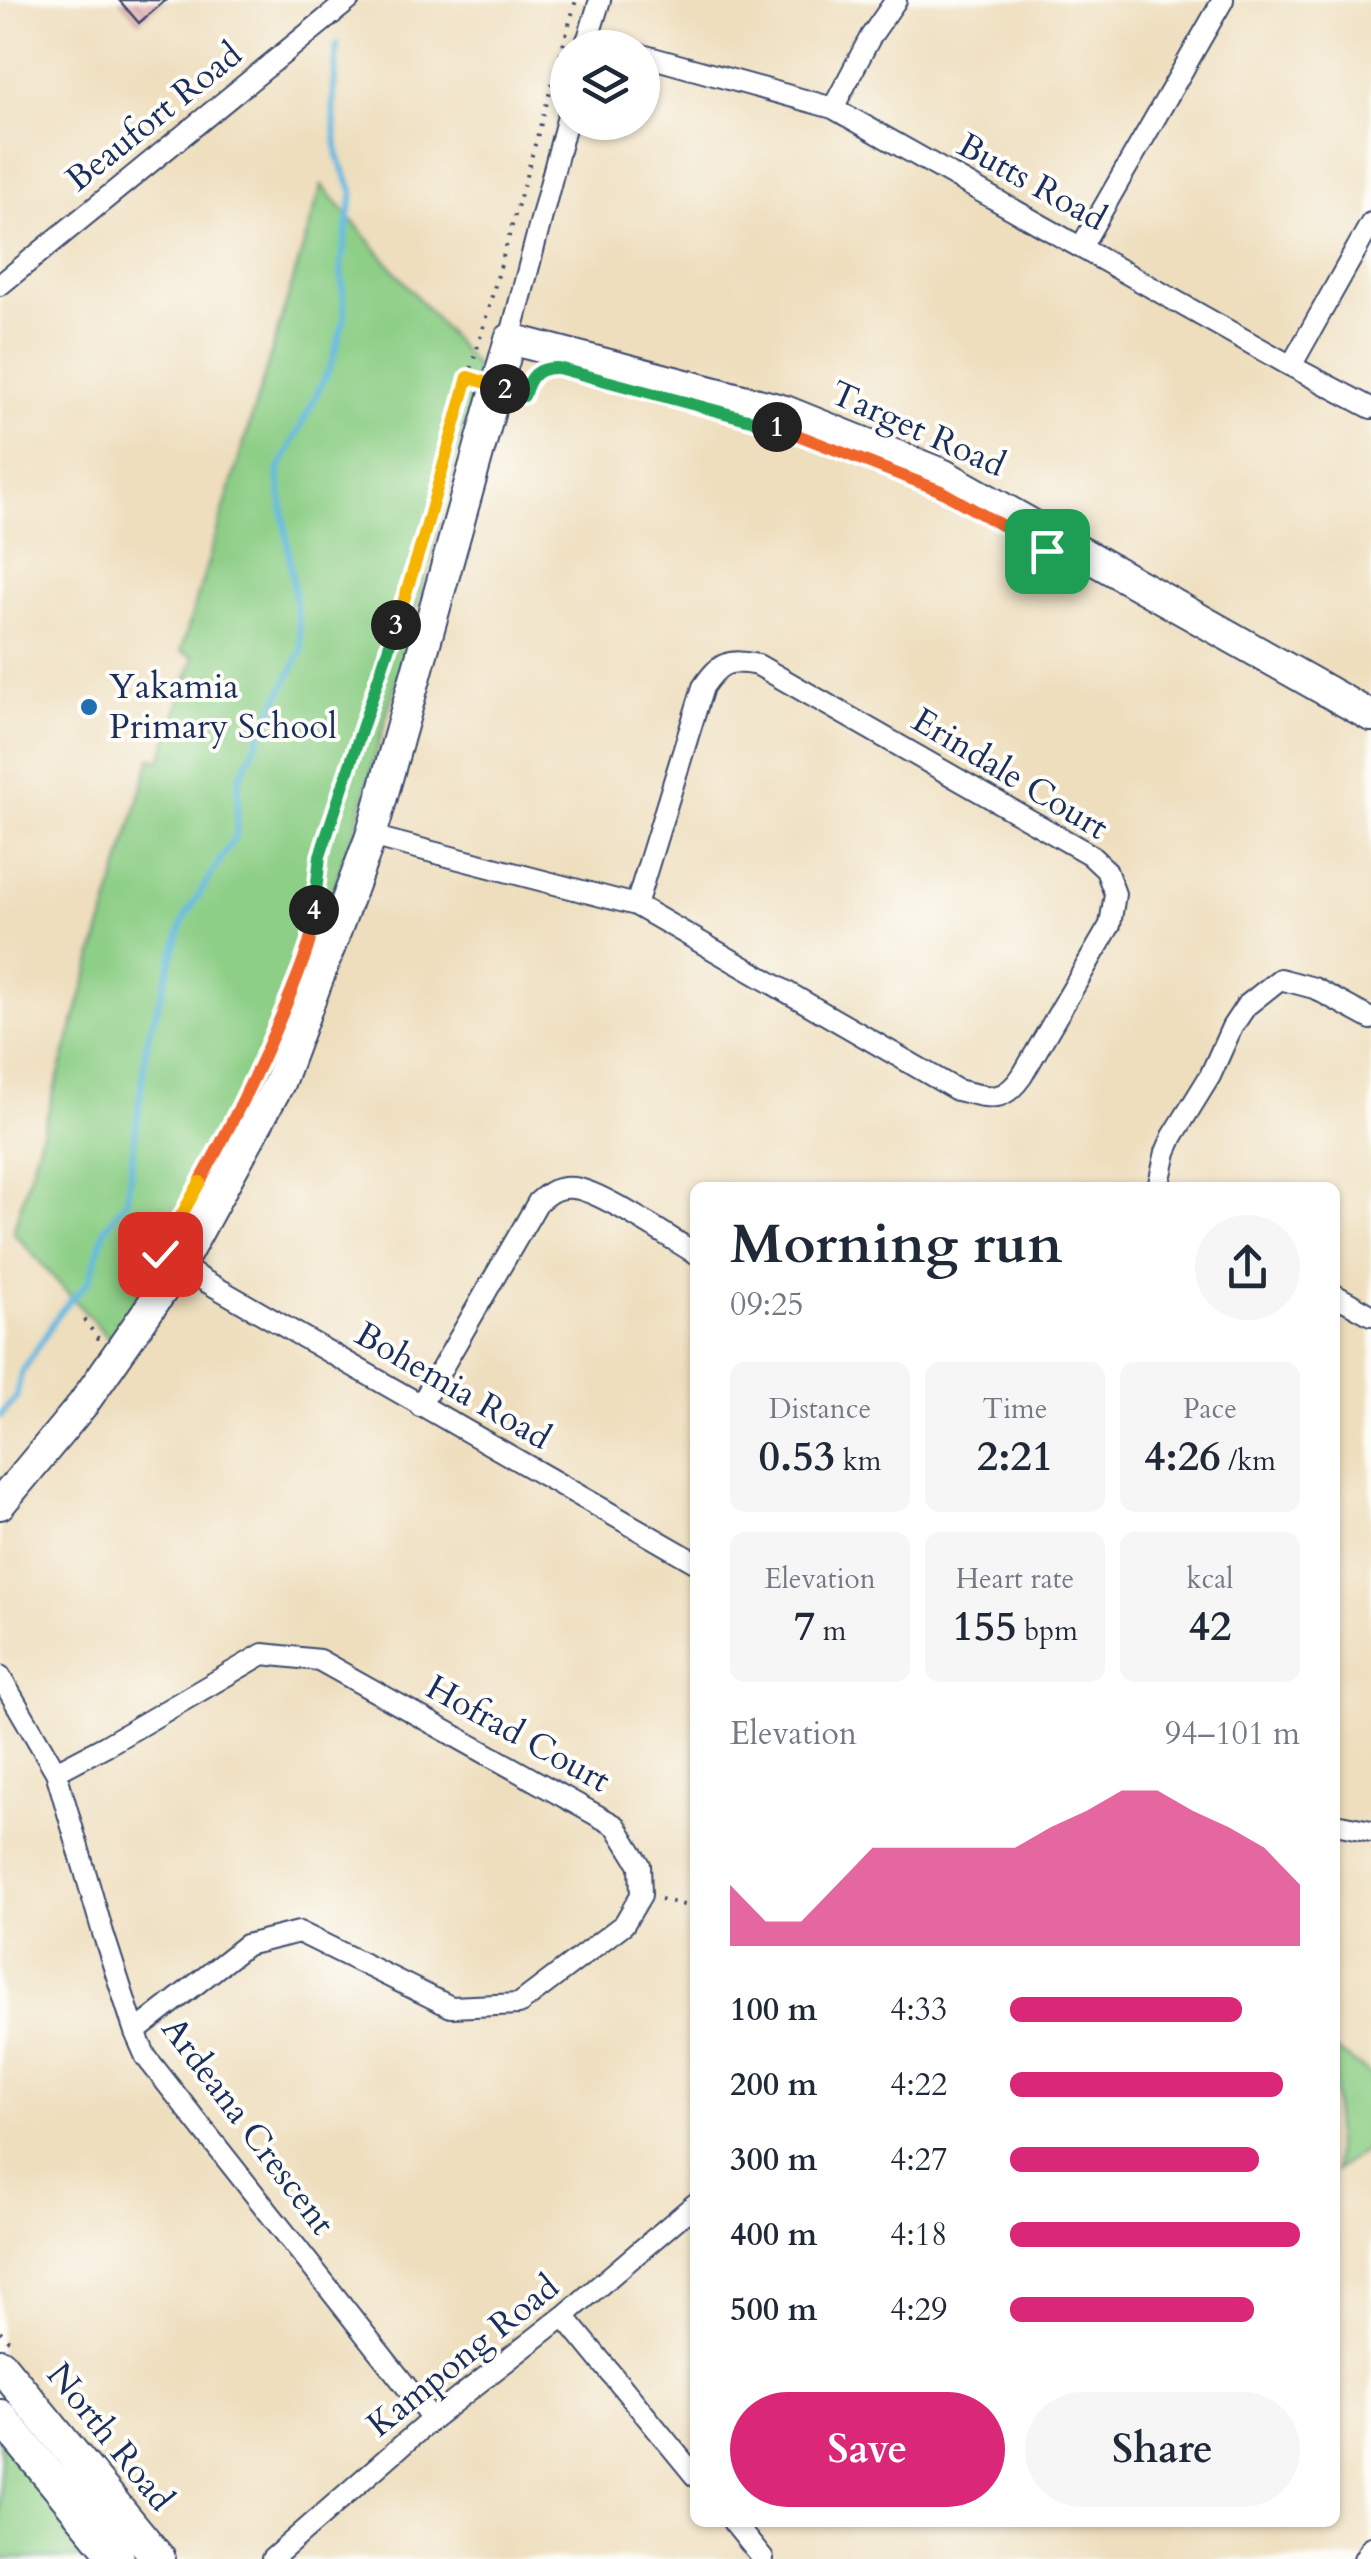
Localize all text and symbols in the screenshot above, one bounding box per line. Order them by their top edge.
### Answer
map controls [550,30,660,140]
button: layers [550,30,660,140]
street label: Beaufort Road [56,31,252,203]
street label: Butts Road [949,121,1115,243]
pin: 2 [480,364,530,414]
street label: Target Road [823,369,1013,489]
text: 2 [498,370,512,408]
pin: 1 [752,402,802,452]
text: 1 [770,408,784,446]
pin [1005,509,1090,594]
icon: arrive [1020,524,1075,579]
pin: 3 [371,600,421,650]
text: 3 [389,606,403,644]
place label: Yakamia Primary School [109,663,337,751]
marker: Yakamia Primary School [78,696,100,718]
street label: Erindale Court [903,697,1117,851]
pin: 4 [289,885,339,935]
text: 4 [307,891,321,929]
text: Morning run [730,1208,1063,1282]
pin [118,1212,203,1297]
button: share [1195,1215,1300,1320]
icon: check [133,1227,188,1282]
text: 09:25 [730,1283,804,1327]
street label: Bohemia Road [346,1311,560,1462]
text: Distance [769,1390,871,1428]
text: Time [983,1390,1047,1428]
text: Pace [1183,1390,1237,1428]
text: 0.53 [759,1428,835,1485]
text: 2:21 [977,1428,1053,1485]
text: 4:26 [1144,1428,1221,1485]
text: km [835,1442,881,1480]
text: /km [1221,1442,1276,1480]
text: Elevation [764,1560,876,1598]
text: Heart rate [956,1560,1074,1598]
text: kcal [1187,1560,1233,1598]
text: 7 [794,1598,815,1655]
text: 155 [952,1598,1017,1655]
text: 42 [1188,1598,1232,1655]
text: m [815,1612,846,1650]
text: bpm [1017,1612,1078,1650]
street label: Hofrad Court [417,1664,619,1804]
text: Elevation [730,1712,857,1756]
text: 94–101 m [1165,1712,1300,1756]
text: 100 m [730,1988,817,2032]
text: 4:33 [890,1988,947,2032]
street label: Ardeana Crescent [150,2007,346,2245]
text: 200 m [730,2063,817,2107]
text: 4:22 [890,2063,947,2107]
text: 300 m [730,2138,817,2182]
text: 4:27 [890,2138,947,2182]
text: 400 m [730,2213,817,2257]
text: 4:18 [890,2213,947,2257]
street label: Kampong Road [357,2263,569,2448]
text: 500 m [730,2288,817,2332]
text: 4:29 [890,2288,947,2332]
street label: North Road [35,2353,185,2522]
button: Save [730,2392,1005,2507]
button: Share [1025,2392,1300,2507]

